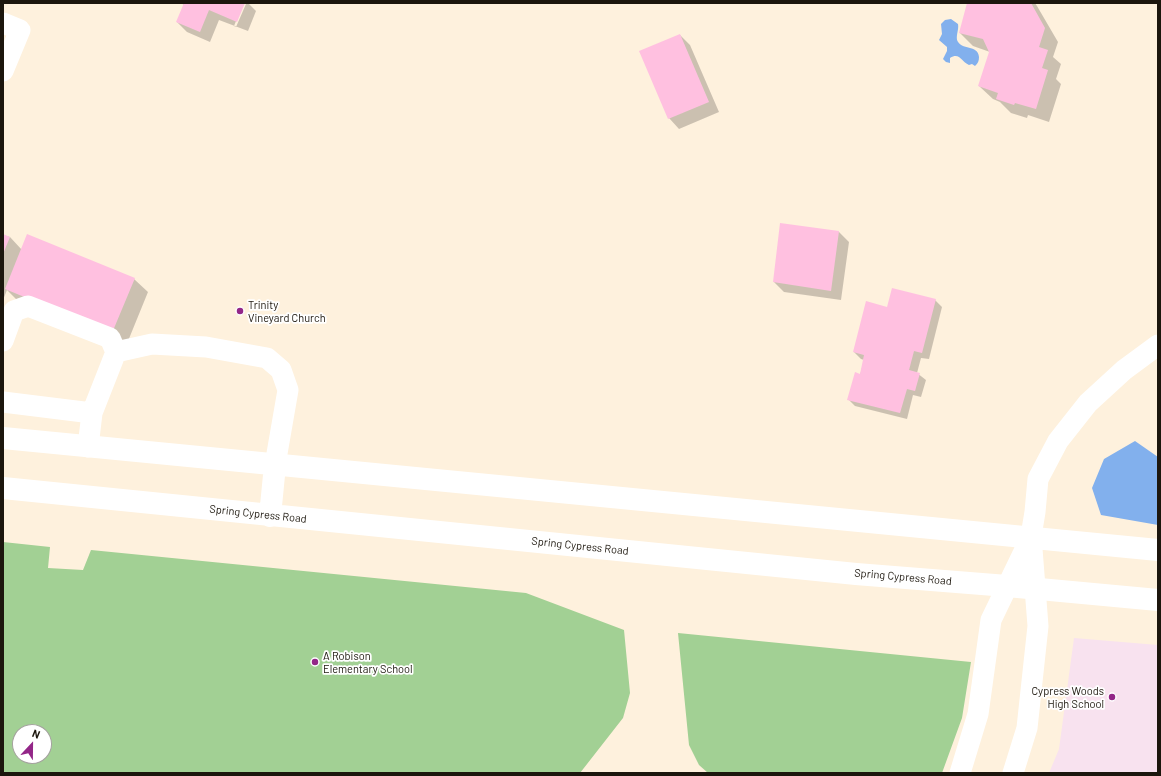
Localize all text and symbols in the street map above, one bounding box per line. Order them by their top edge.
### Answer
place label: Trinity Vineyard Church [248,298,326,324]
marker: Trinity Vineyard Church [235,306,245,316]
street label: Spring Cypress Road [209,502,307,526]
street label: Spring Cypress Road [531,534,629,558]
street label: Spring Cypress Road [854,566,952,588]
place label: A Robison Elementary School [323,649,413,675]
marker: A Robison Elementary School [310,657,320,667]
place label: Cypress Woods High School [1031,684,1104,710]
marker: Cypress Woods High School [1107,692,1117,702]
north arrow [12,724,52,764]
text: N [30,726,42,741]

